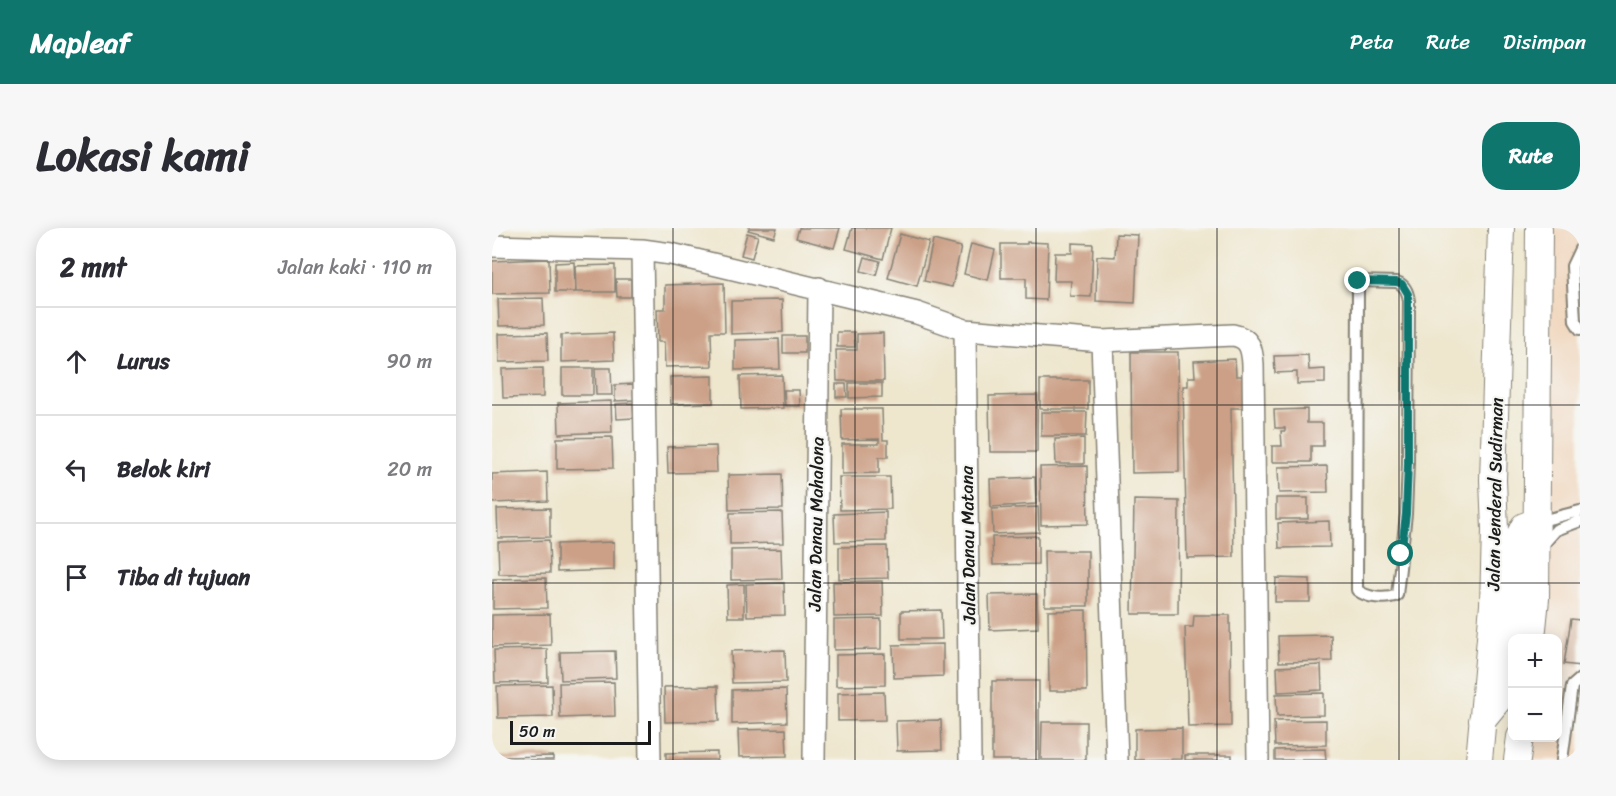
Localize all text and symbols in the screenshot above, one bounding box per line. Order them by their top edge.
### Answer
text: Mapleaf [30,18,130,67]
text: Peta [1350,23,1393,61]
text: Rute [1426,23,1470,61]
text: Disimpan [1503,23,1586,61]
text: Lokasi kami [36,119,249,193]
button: Rute [1482,122,1580,190]
text: 2 mnt [60,244,126,290]
text: Jalan kaki · 110 m [278,250,432,285]
route end [1344,267,1370,293]
text: Lurus [117,342,170,381]
text: 90 m [387,344,432,379]
icon: ahead [60,345,93,378]
street label: Jalan Jenderal Sudirman [1477,397,1513,592]
street label: Jalan Danau Mahalona [798,437,834,612]
text: Belok kiri [117,450,210,489]
text: 20 m [387,452,432,487]
icon: left [60,453,93,486]
street label: Jalan Danau Matana [951,465,985,625]
route start [1387,540,1413,566]
text: Tiba di tujuan [117,558,250,597]
icon: arrive [60,561,93,594]
map controls [1508,634,1562,742]
button: + [1508,634,1562,688]
button: − [1508,688,1562,742]
text: 50 m [519,717,555,746]
scale bar [510,718,651,746]

